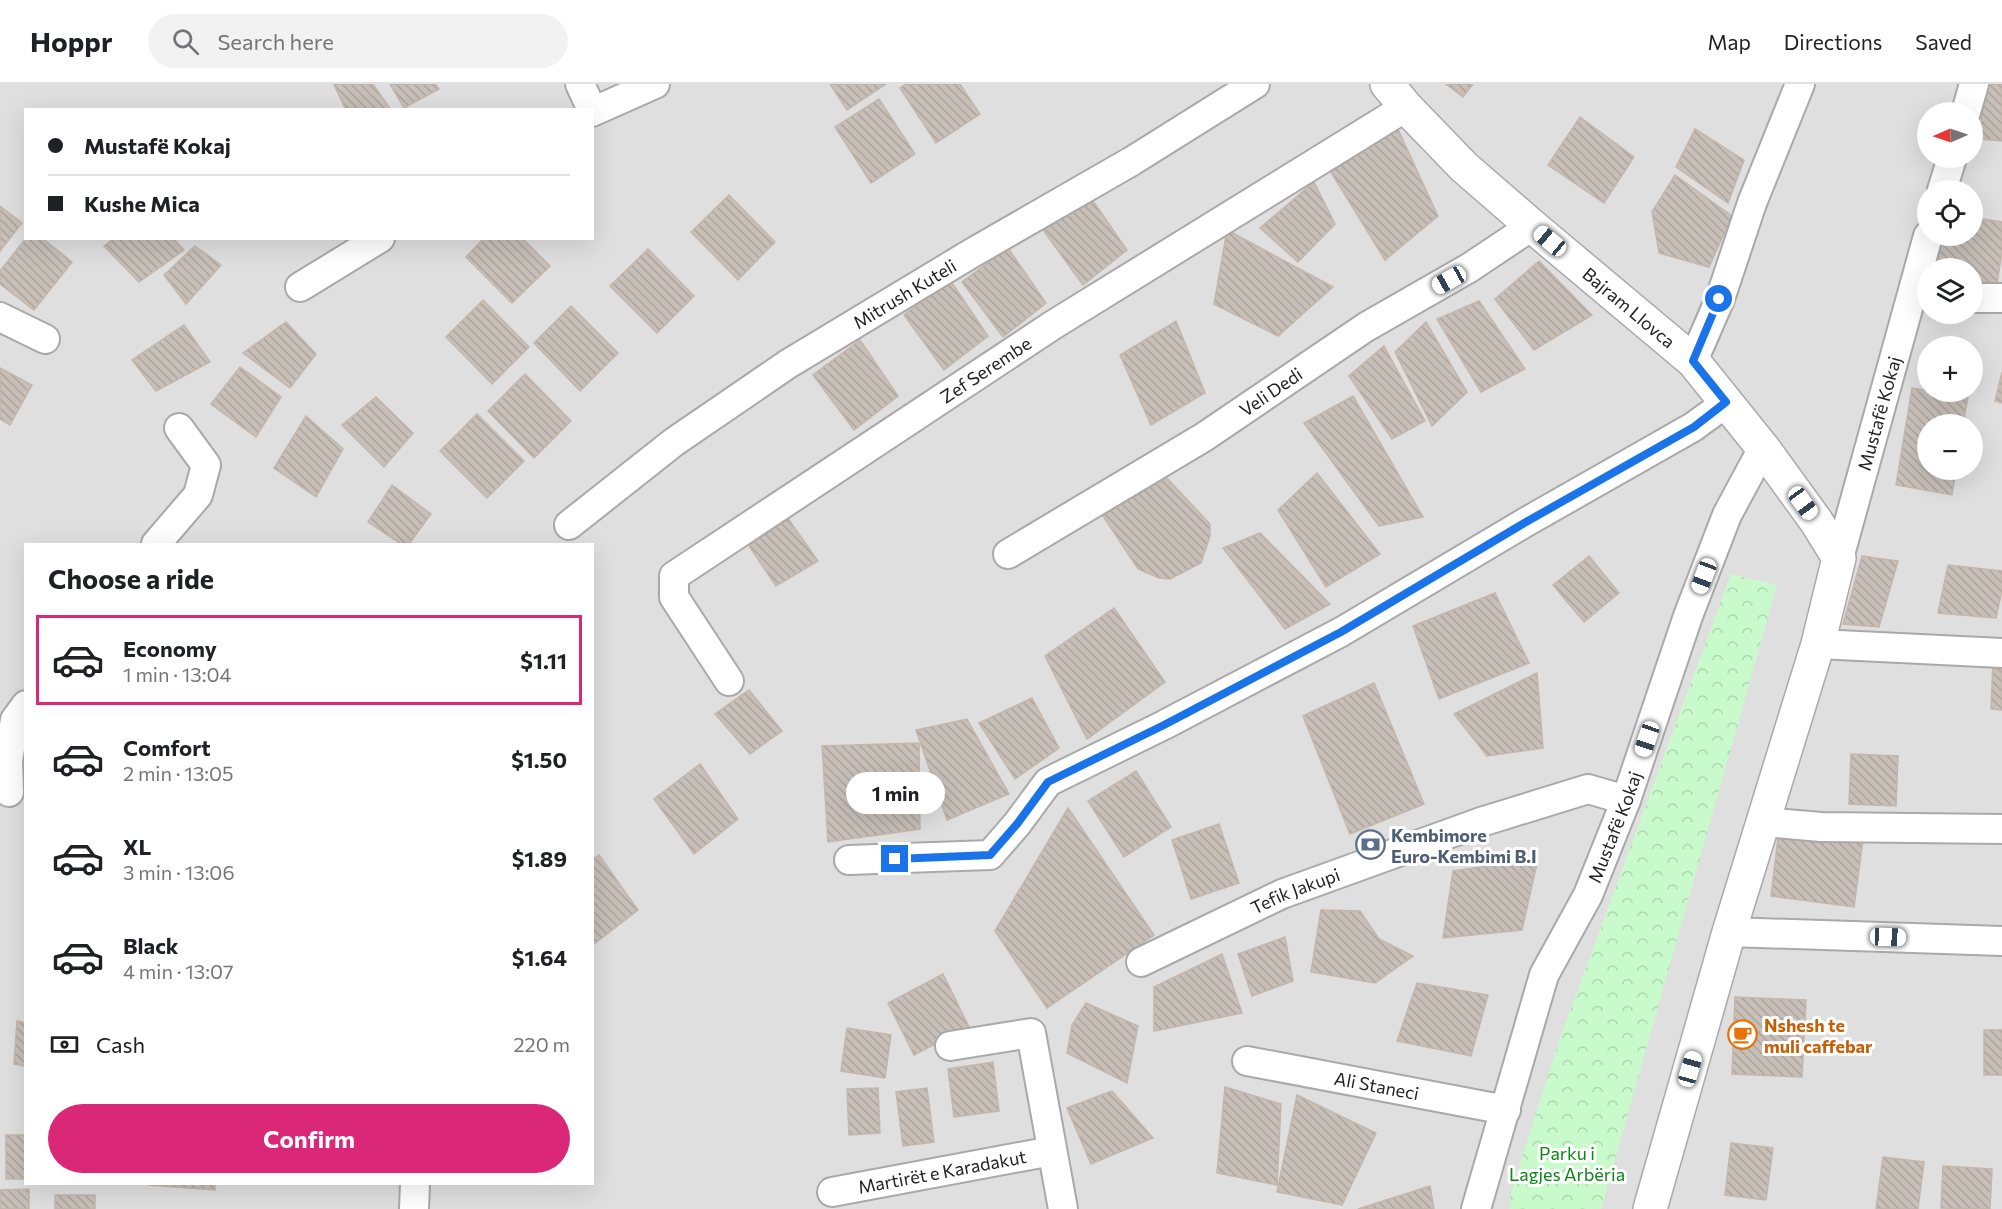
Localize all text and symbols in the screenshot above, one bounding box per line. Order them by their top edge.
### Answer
search box [148,14,568,68]
text: Hoppr [30,24,112,58]
icon: search [169,25,202,58]
text: Search here [217,28,334,55]
text: Map [1708,29,1751,54]
text: Directions [1784,29,1882,54]
text: Saved [1915,29,1972,54]
north arrow [1917,102,1983,168]
map controls [1917,102,1983,480]
text: Mustafë Kokaj [84,132,231,159]
button: locate [1917,180,1983,246]
text: Kushe Mica [84,190,200,217]
car [1530,223,1570,259]
street label: Mitrush Kuteli [849,254,960,333]
button: layers [1917,258,1983,324]
street label: Bajram Llovca [1578,262,1680,352]
car [1429,263,1469,297]
route start [1705,285,1732,312]
street label: Zef Serembe [936,332,1035,408]
button: + [1917,336,1983,402]
street label: Mustafë Kokaj [1853,354,1905,473]
street label: Veli Dedi [1235,363,1306,421]
button: − [1917,414,1983,480]
car [1785,483,1821,523]
car [1689,556,1719,596]
text: Choose a ride [48,562,214,595]
icon: car [51,633,105,687]
text: Economy [123,635,217,662]
text: $1.11 [520,647,567,674]
text: 1 min · 13:04 [123,662,232,686]
car [1633,719,1661,759]
icon: car [51,732,105,786]
text: Comfort [123,734,211,761]
text: $1.50 [511,746,567,773]
text: 2 min · 13:05 [123,761,234,785]
street label: Mustafë Kokaj [1583,768,1646,886]
callout: 1 min [846,772,944,814]
text: 1 min [872,781,919,805]
place label: Kembimore Euro-Kembimi B.I [1391,824,1537,867]
bank icon: Kembimore Euro-Kembimi B.I [1354,829,1386,861]
icon: car [51,831,105,885]
text: XL [123,833,151,860]
text: $1.89 [512,845,567,872]
route end [881,845,908,872]
text: 3 min · 13:06 [123,860,235,884]
street label: Tefik Jakupi [1247,863,1343,919]
car [1870,927,1906,947]
icon: car [51,930,105,984]
text: Black [123,932,178,959]
text: $1.64 [512,944,567,971]
text: 4 min · 13:07 [123,959,233,983]
place label: Nshesh te muli caffebar [1764,1014,1873,1057]
cafe icon: Nshesh te muli caffebar [1727,1019,1759,1051]
icon: cash [48,1028,81,1061]
text: Cash [96,1031,145,1058]
text: 220 m [514,1032,570,1056]
car [1676,1049,1704,1089]
street label: Ali Staneci [1333,1067,1421,1104]
button: Confirm [48,1104,570,1173]
park label: Parku i Lagjes Arbëria [1509,1142,1625,1185]
street label: Martirët e Karadakut [856,1145,1028,1198]

